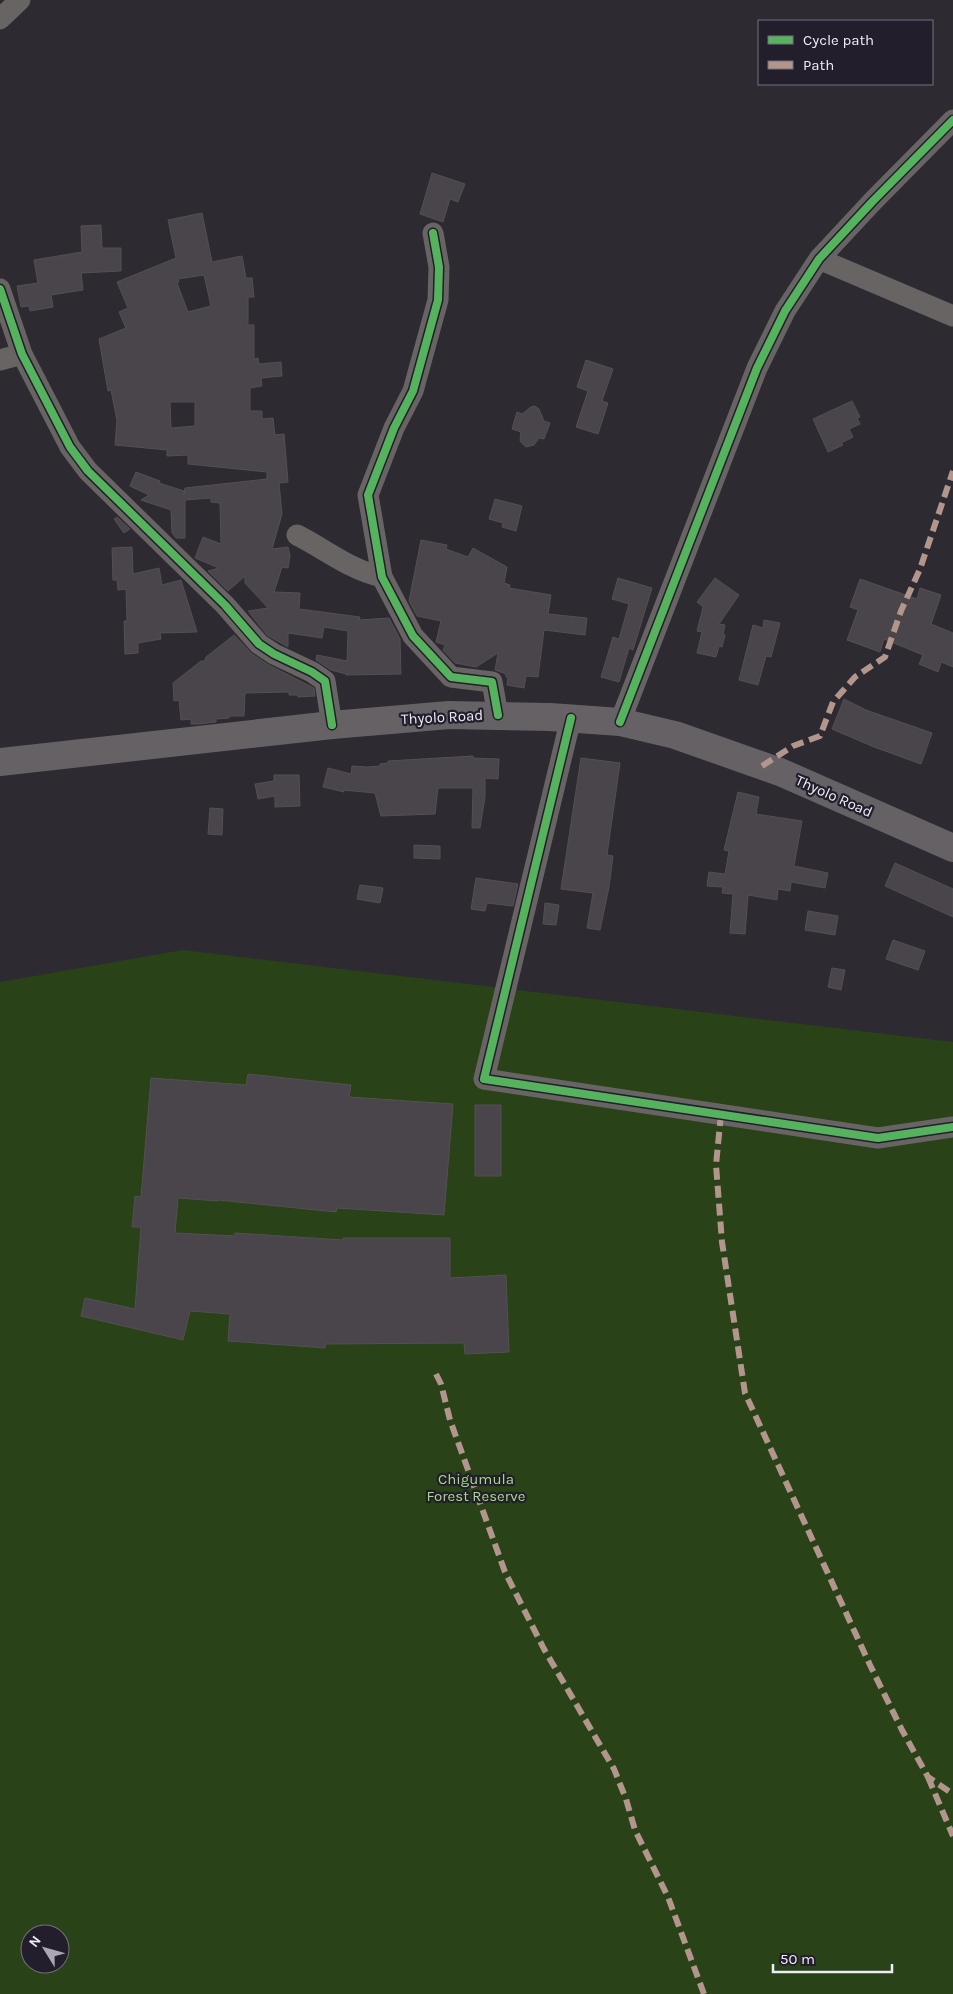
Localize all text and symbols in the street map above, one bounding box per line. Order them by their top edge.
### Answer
legend [758,20,933,85]
text: Cycle path [803,31,874,49]
text: Path [803,56,834,74]
street label: Thyolo Road [400,706,484,728]
street label: Thyolo Road [793,771,875,821]
park label: Chigumula Forest Reserve [427,1470,525,1505]
north arrow [20,1924,70,1974]
text: N [25,1932,45,1951]
scale bar [773,1942,892,1974]
text: 50 m [780,1950,815,1968]

